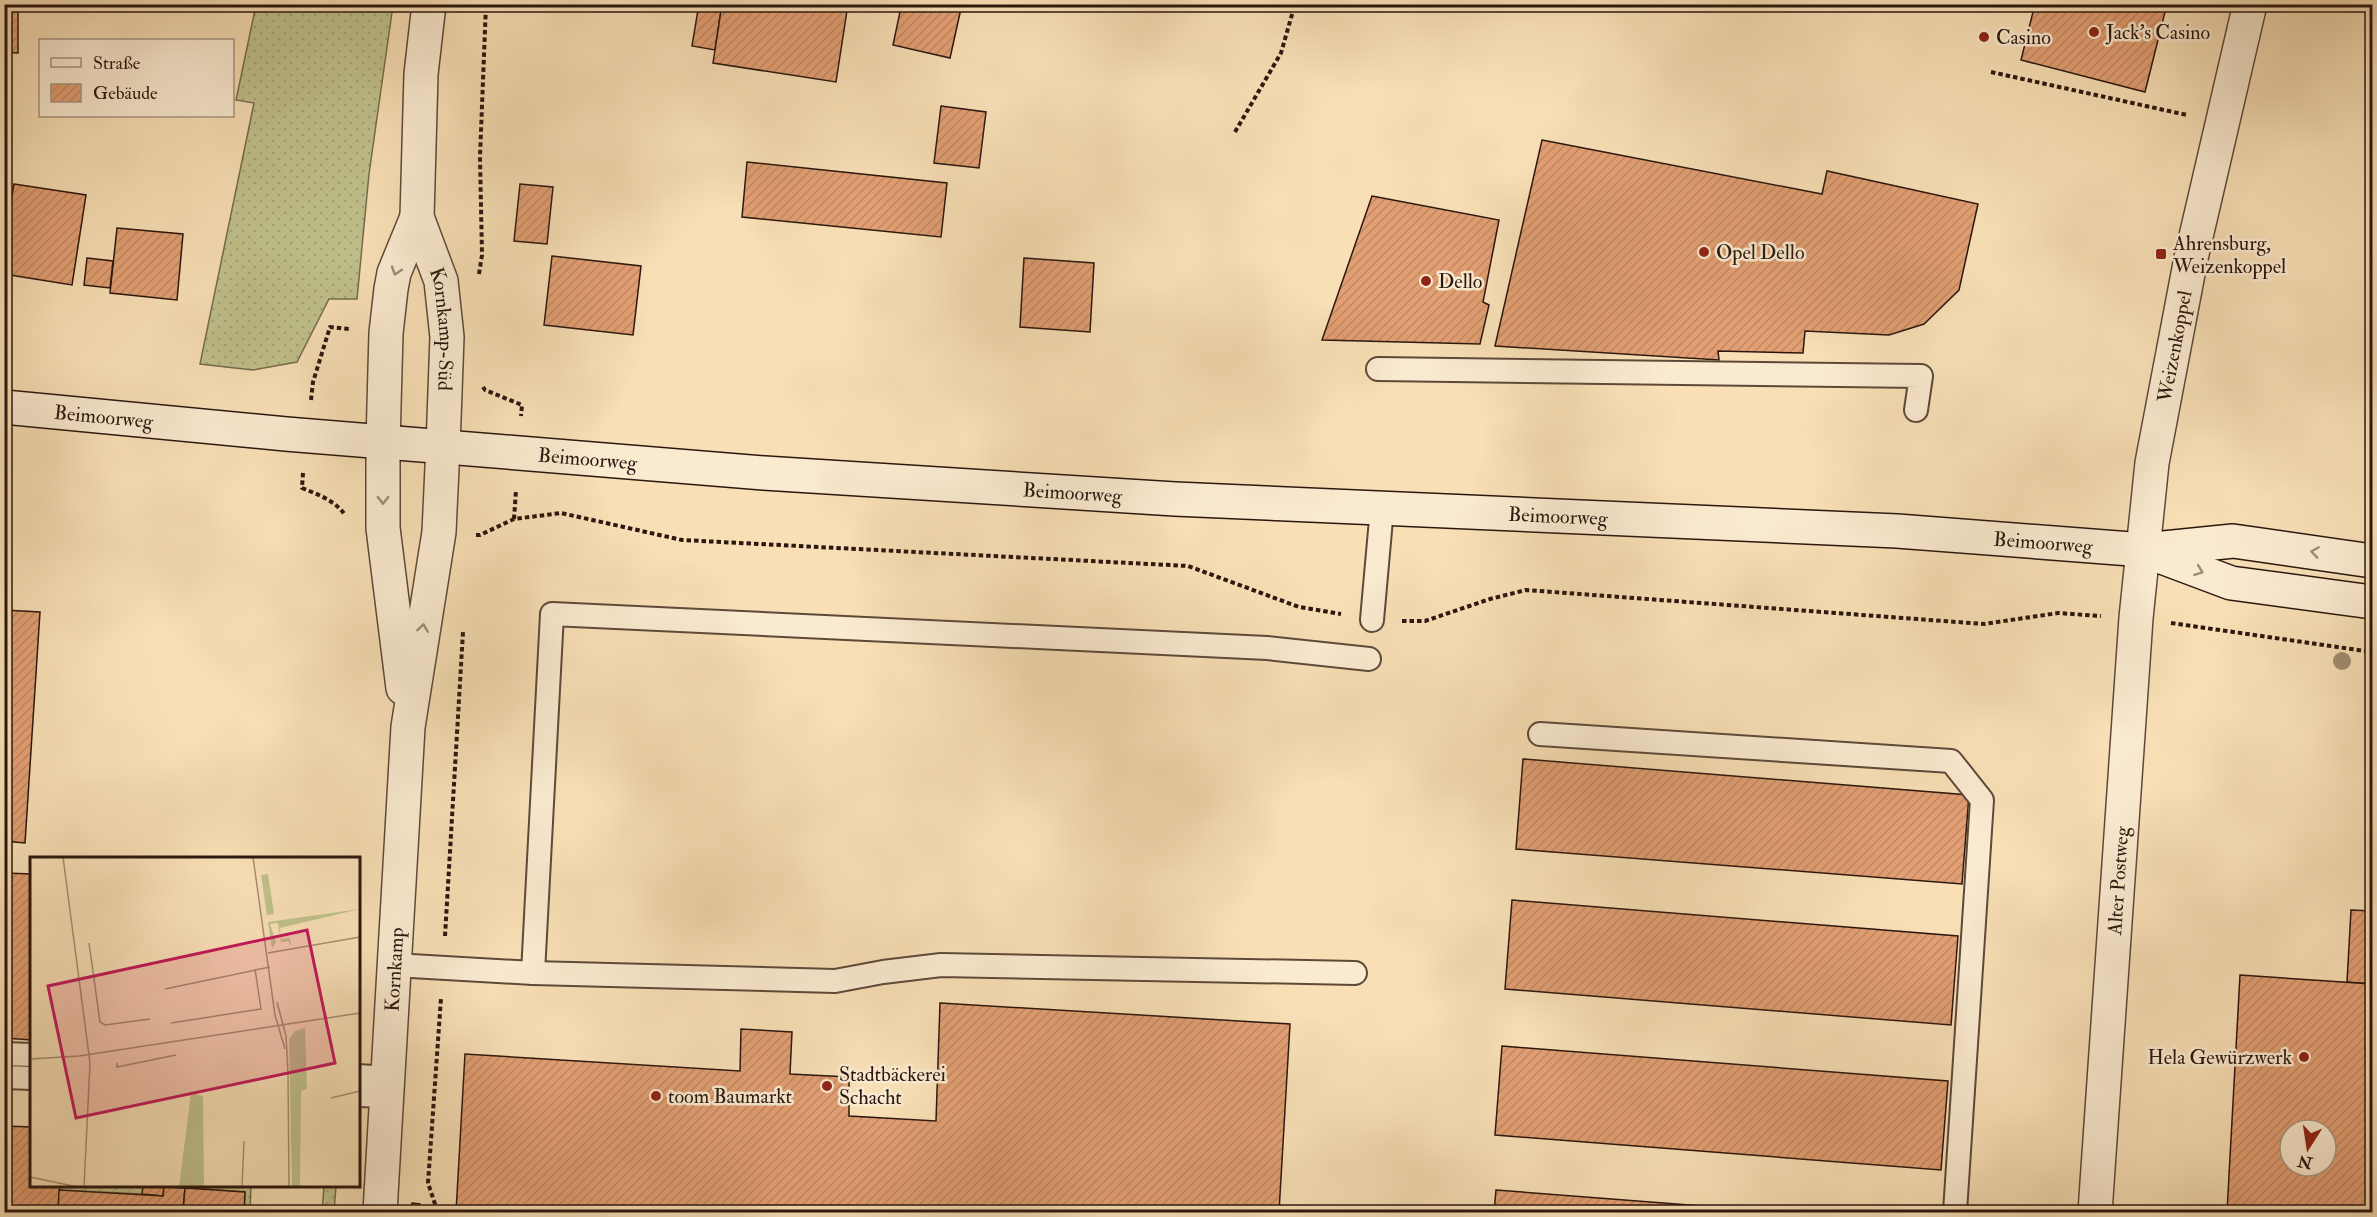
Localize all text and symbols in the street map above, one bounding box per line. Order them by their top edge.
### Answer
place label: Jack's Casino [2105,20,2210,45]
place label: Casino [1996,25,2051,50]
marker: Jack's Casino [2087,25,2101,39]
marker: Casino [1977,30,1991,44]
legend [39,39,234,117]
text: Straße [93,52,141,75]
text: Gebäude [93,82,158,105]
place label: Ahrensburg, Weizenkoppel [2172,231,2286,280]
place label: Opel Dello [1716,240,1805,266]
marker: Opel Dello [1697,245,1711,259]
marker: Ahrensburg, Weizenkoppel [2154,247,2168,261]
street label: Kornkamp-Süd [424,264,460,391]
one-way arrow [391,265,403,276]
place label: Dello [1438,269,1482,294]
marker: Dello [1419,274,1433,288]
street label: Weizenkoppel [2151,288,2197,405]
street label: Beimoorweg [53,399,155,434]
street label: Beimoorweg [537,442,639,475]
street label: Beimoorweg [1022,477,1124,508]
one-way arrow [377,496,389,505]
street label: Beimoorweg [1508,501,1609,531]
street label: Beimoorweg [1993,526,2095,559]
one-way arrow [2310,547,2319,559]
one-way arrow [2193,563,2203,576]
one-way arrow [417,623,429,632]
street label: Alter Postweg [2102,825,2134,937]
inset map [30,857,360,1187]
street label: Kornkamp [379,927,410,1012]
place label: Hela Gewürzwerk [2147,1045,2292,1070]
marker: Hela Gewürzwerk [2297,1050,2311,1064]
place label: Stadtbäckerei Schacht [839,1062,946,1110]
marker: Stadtbäckerei Schacht [820,1079,834,1093]
place label: toom Baumarkt [668,1084,793,1109]
marker: toom Baumarkt [649,1089,663,1103]
north arrow [2278,1118,2338,1178]
text: N [2295,1150,2315,1173]

